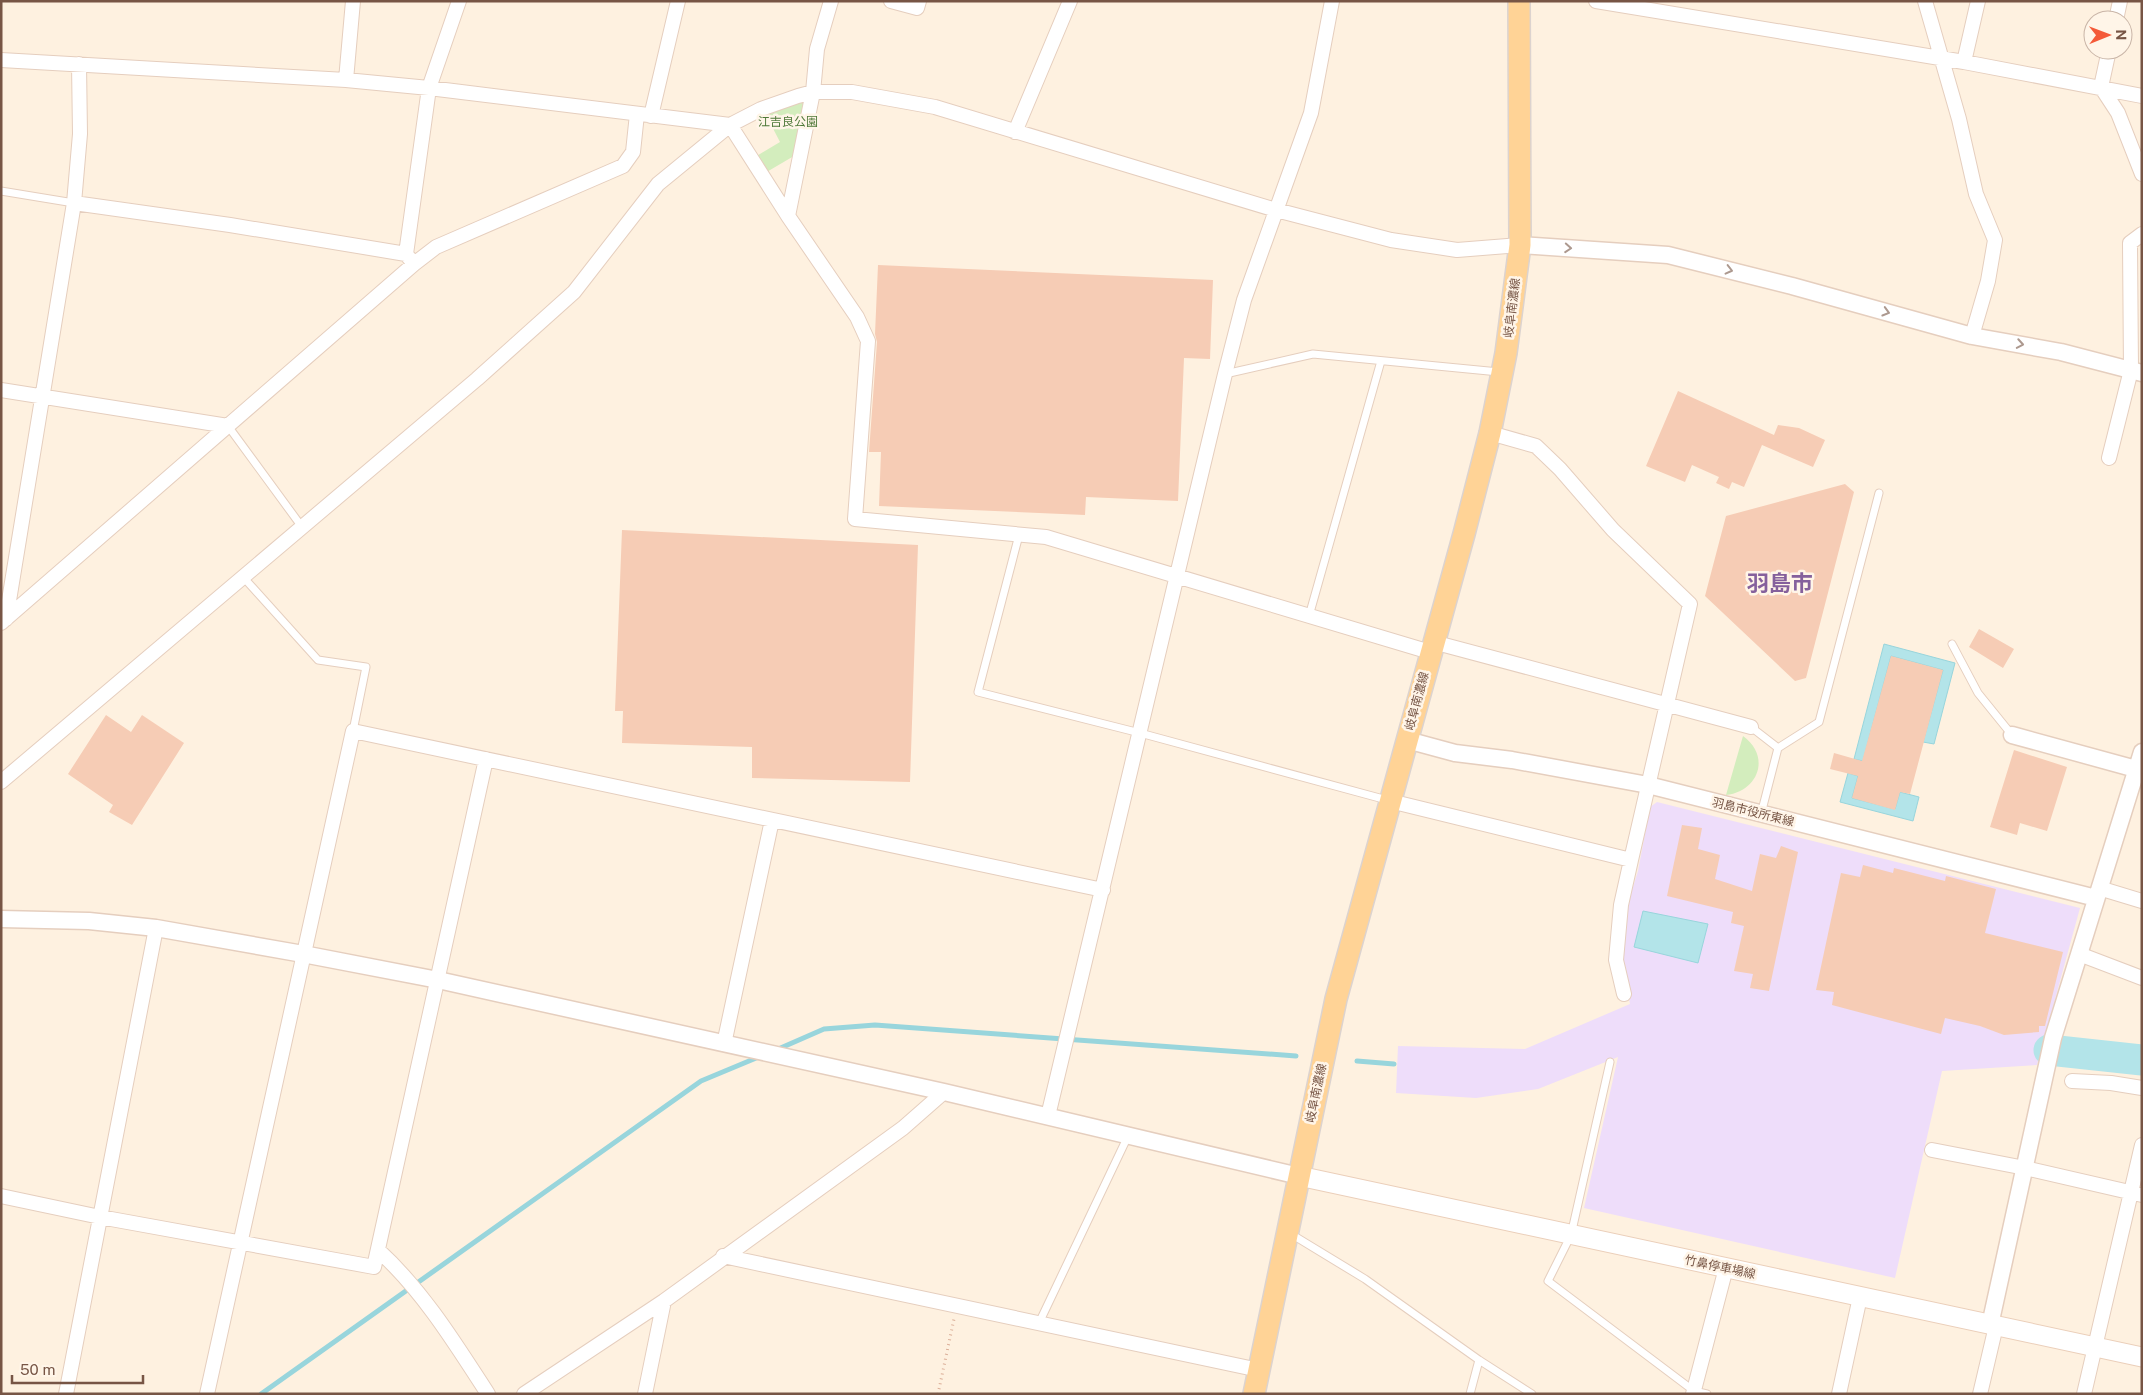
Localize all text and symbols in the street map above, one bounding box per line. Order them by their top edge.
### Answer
north arrow [2083,10,2133,60]
text: N [2113,29,2129,40]
park label: 江吉良公園 [758,115,818,129]
one-way arrow [1565,243,1573,254]
one-way arrow [1724,264,1733,275]
street label: 岐阜南濃線 [1501,277,1523,339]
one-way arrow [1881,306,1890,317]
one-way arrow [2015,339,2024,349]
district label: 羽島市 [1747,570,1813,596]
street label: 岐阜南濃線 [1402,670,1432,732]
street label: 羽島市役所東線 [1711,795,1795,829]
street label: 岐阜南濃線 [1303,1062,1329,1124]
street label: 竹鼻停車場線 [1683,1253,1757,1281]
scale bar [12,1352,144,1384]
text: 50 m [20,1361,55,1378]

